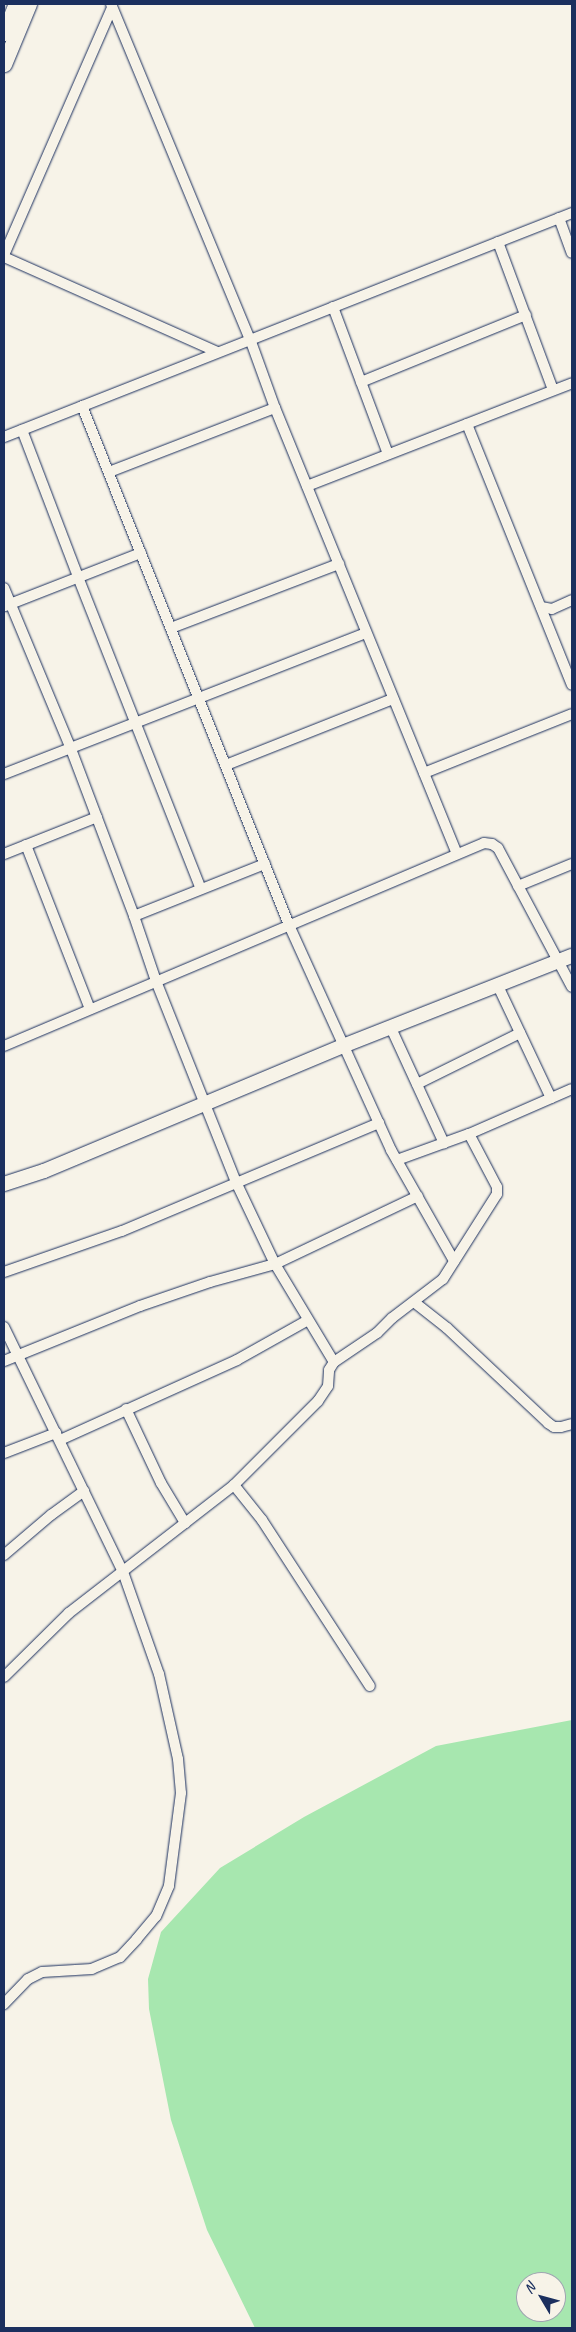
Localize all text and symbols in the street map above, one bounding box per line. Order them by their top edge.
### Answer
north arrow [516,2272,566,2322]
text: N [520,2280,539,2297]

